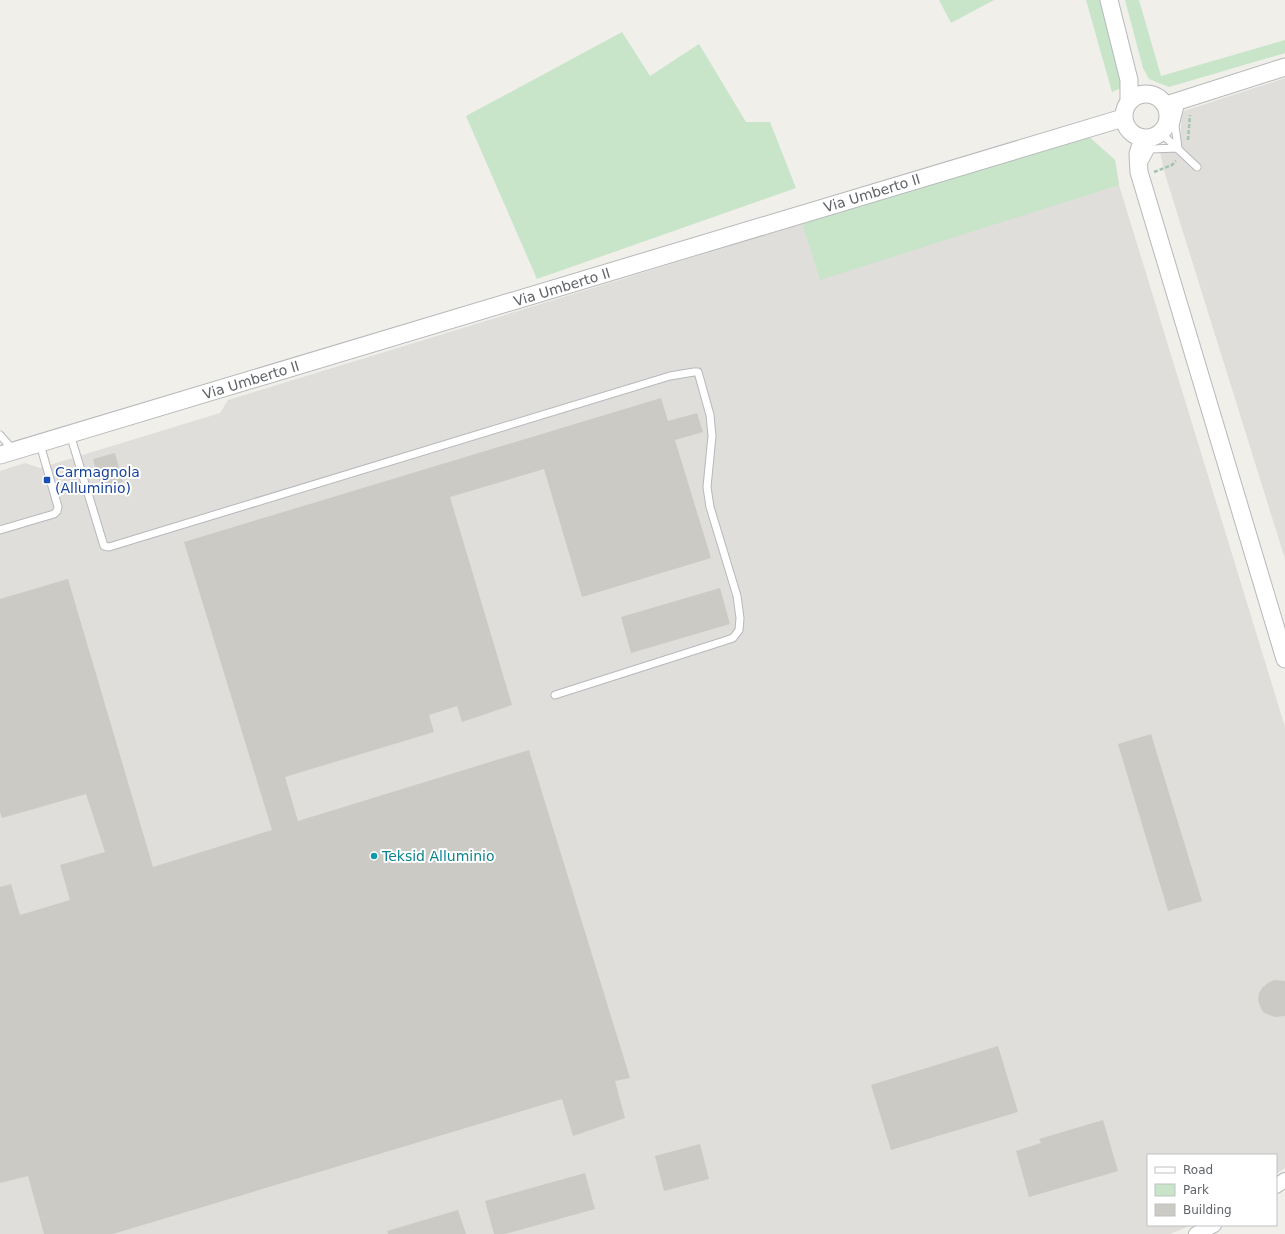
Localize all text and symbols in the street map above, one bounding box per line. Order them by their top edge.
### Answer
street label: Via Umberto II [822,171,922,215]
street label: Via Umberto II [512,265,612,309]
street label: Via Umberto II [201,358,301,402]
place label: Carmagnola (Alluminio) [55,464,140,496]
marker: Carmagnola (Alluminio) [42,475,52,485]
place label: Teksid Alluminio [381,848,495,864]
marker: Teksid Alluminio [369,851,379,861]
legend [1147,1154,1277,1226]
text: Road [1183,1163,1213,1177]
text: Park [1183,1183,1209,1197]
text: Building [1183,1203,1232,1217]

